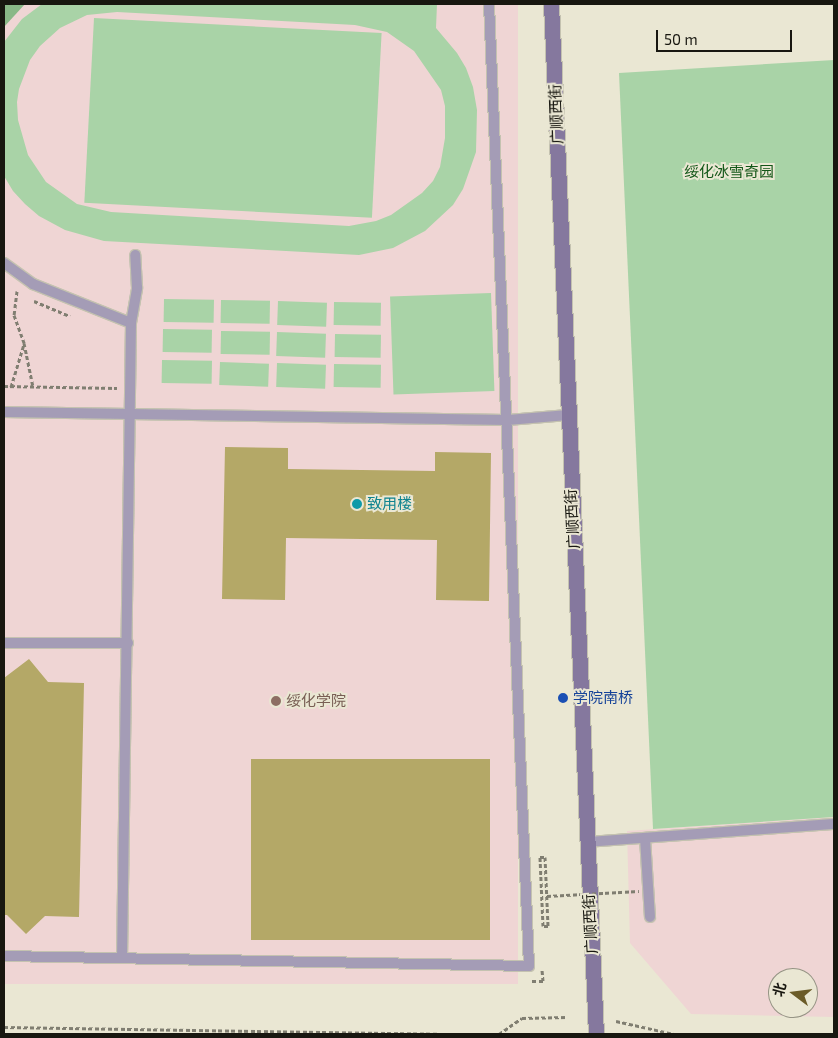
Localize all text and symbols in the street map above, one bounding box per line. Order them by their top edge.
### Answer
scale bar [658,20,794,52]
text: 50 m [664,30,698,48]
street label: 广顺西街 [546,84,566,144]
park label: 绥化冰雪奇园 [684,163,774,181]
street label: 广顺西街 [561,489,583,549]
place label: 致用楼 [367,495,412,513]
marker: 致用楼 [351,498,363,510]
place label: 学院南桥 [573,689,633,707]
place label: 绥化学院 [286,692,346,710]
marker: 学院南桥 [557,692,569,704]
marker: 绥化学院 [270,695,282,707]
street label: 广顺西街 [579,894,601,954]
north arrow [768,968,818,1018]
text: 北 [769,980,789,998]

